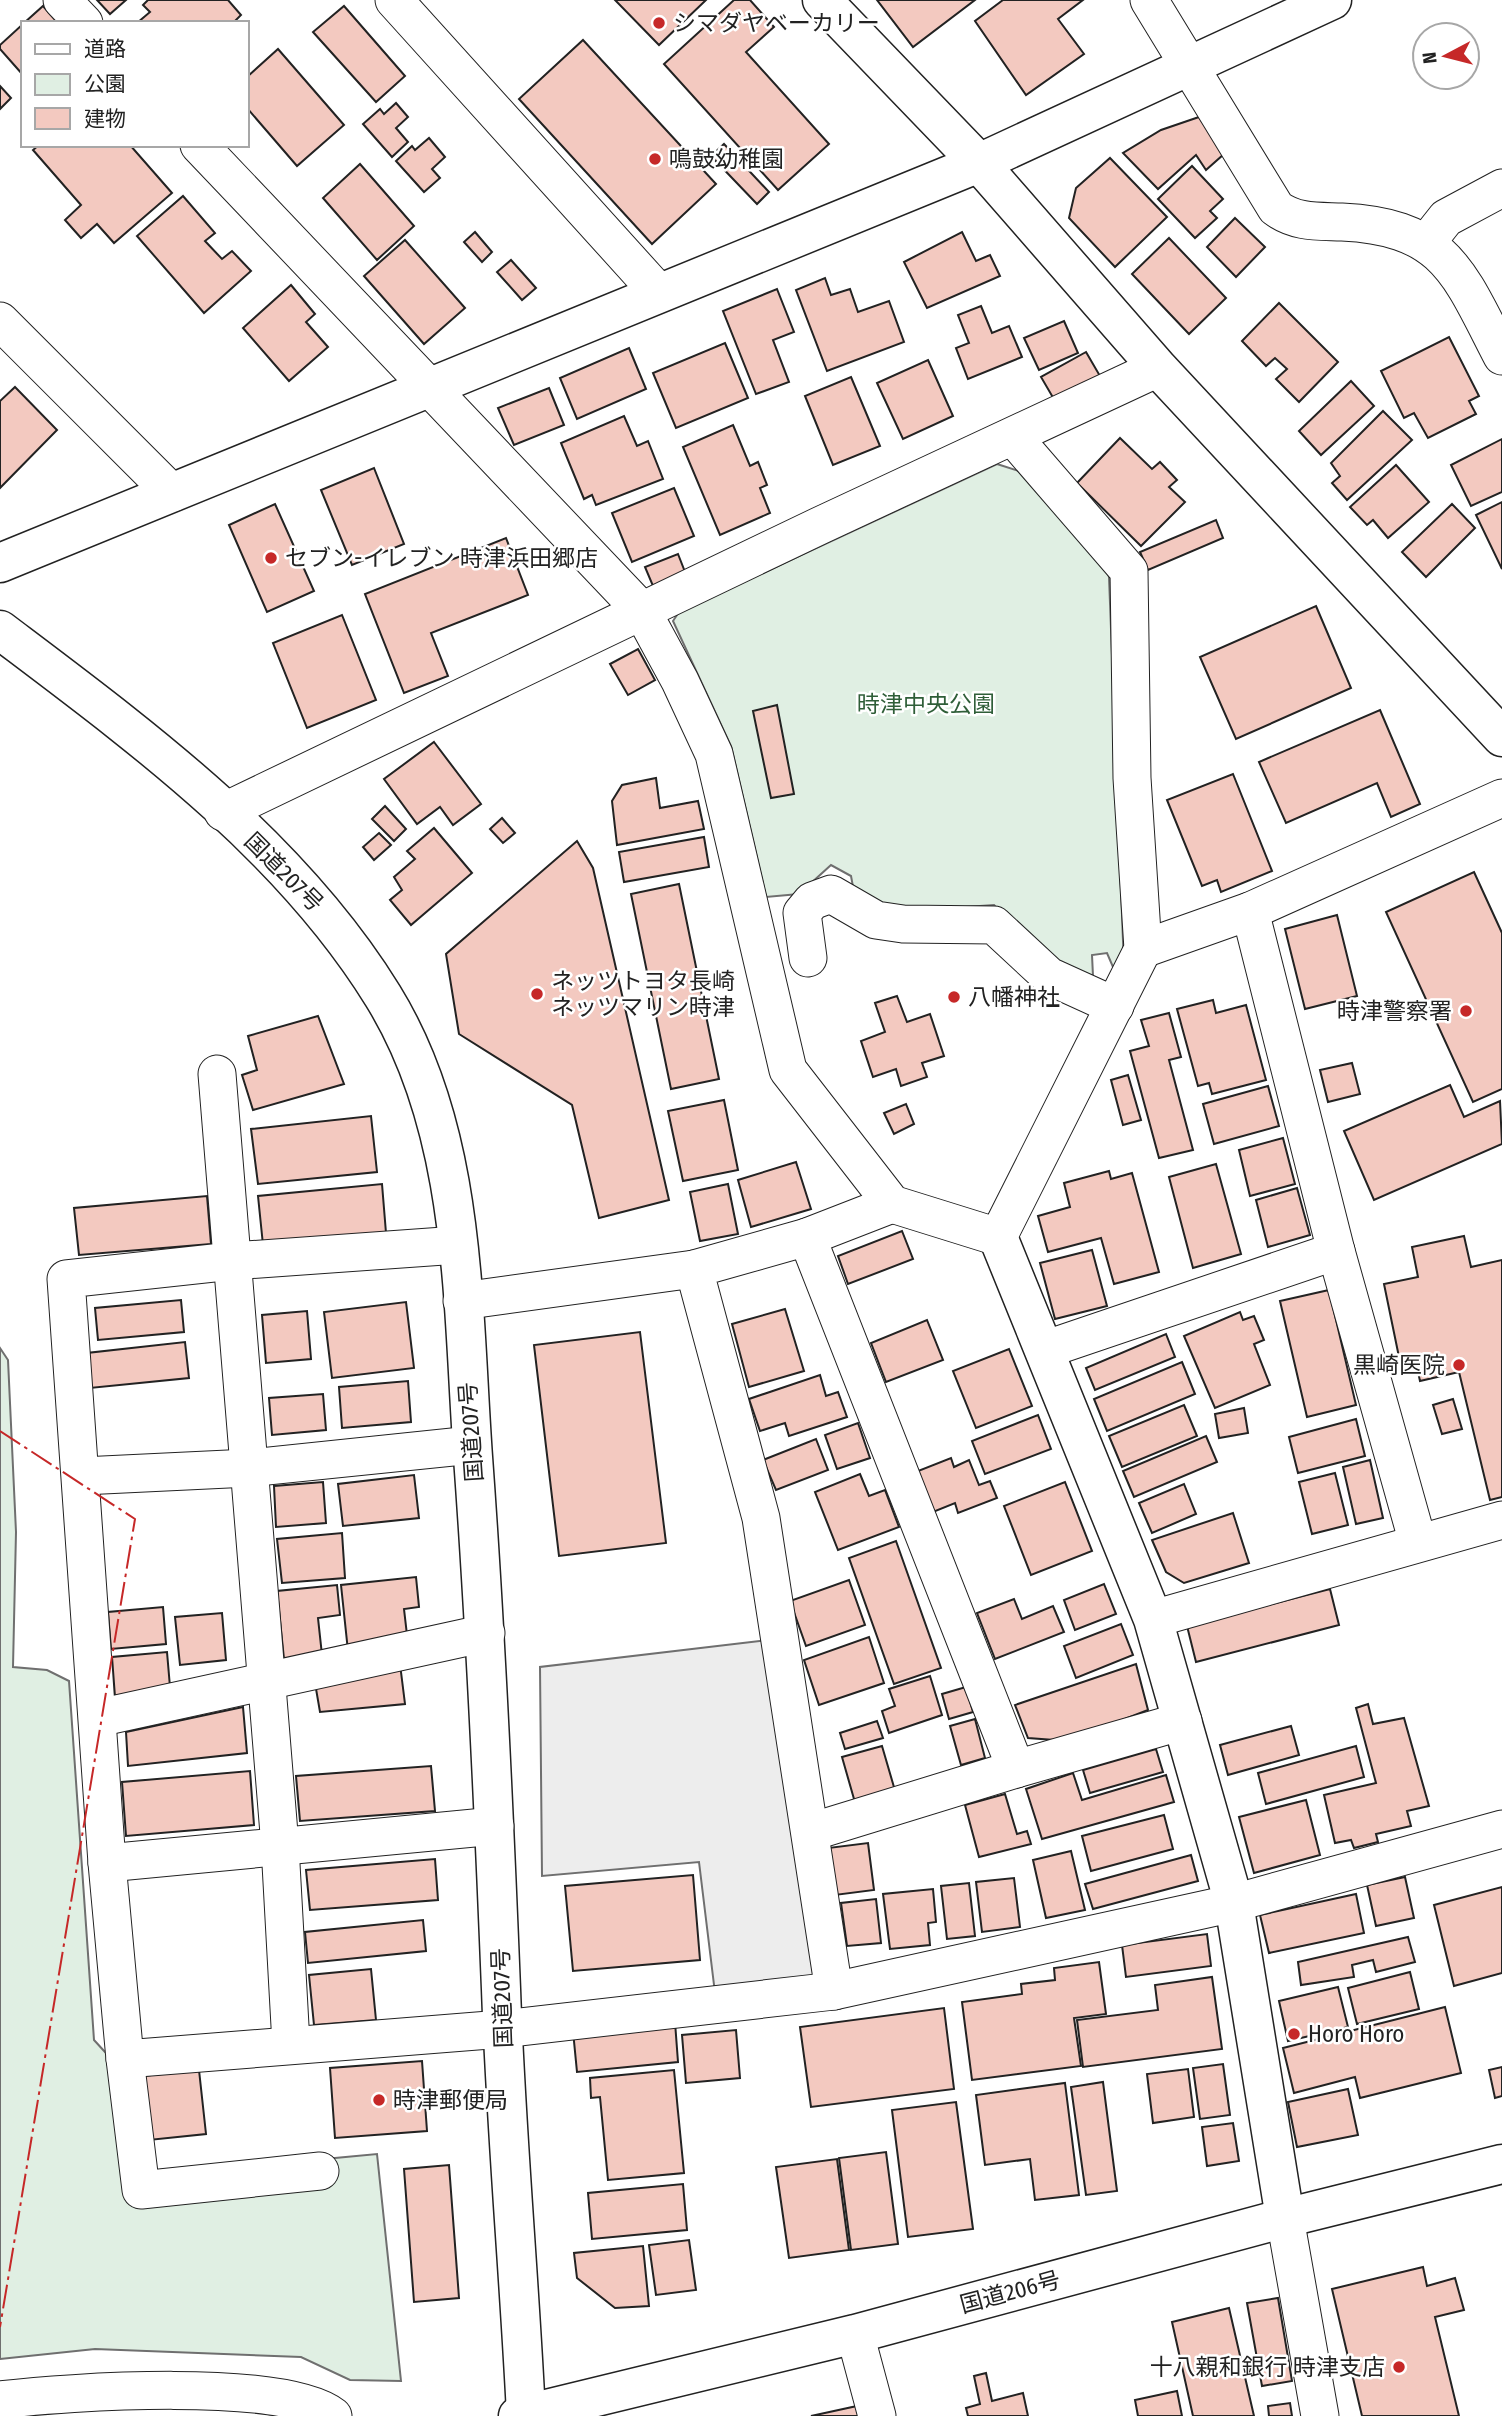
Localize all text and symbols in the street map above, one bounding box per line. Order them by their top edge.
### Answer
place label: シマダヤベーカリー [673,9,880,37]
marker: シマダヤベーカリー [651,15,667,31]
legend [21,21,248,147]
north arrow [1411,21,1481,91]
text: 道路 [84,36,126,62]
text: N [1418,51,1442,65]
text: 公園 [84,71,126,97]
text: 建物 [84,106,126,132]
place label: 鳴鼓幼稚園 [669,145,784,173]
marker: 鳴鼓幼稚園 [647,151,663,167]
place label: セブン-イレブン 時津浜田郷店 [285,544,598,572]
marker: セブン-イレブン 時津浜田郷店 [263,550,279,566]
park label: 時津中央公園 [857,690,995,718]
street label: 国道207号 [239,827,329,917]
place label: ネッツトヨタ長崎 ネッツマリン時津 [551,967,735,1021]
place label: 八幡神社 [968,983,1060,1011]
marker: ネッツトヨタ長崎 ネッツマリン時津 [529,986,545,1002]
marker: 八幡神社 [946,989,962,1005]
place label: 時津警察署 [1337,997,1452,1025]
marker: 時津警察署 [1458,1003,1474,1019]
place label: 黒崎医院 [1353,1351,1445,1379]
marker: 黒崎医院 [1451,1357,1467,1373]
street label: 国道207号 [454,1381,488,1483]
street label: 国道207号 [486,1948,518,2048]
place label: Horo Horo [1308,2020,1404,2048]
marker: Horo Horo [1286,2026,1302,2042]
place label: 時津郵便局 [393,2086,508,2114]
marker: 時津郵便局 [371,2092,387,2108]
street label: 国道206号 [957,2265,1063,2319]
place label: 十八親和銀行 時津支店 [1150,2353,1385,2381]
marker: 十八親和銀行 時津支店 [1391,2359,1407,2375]

